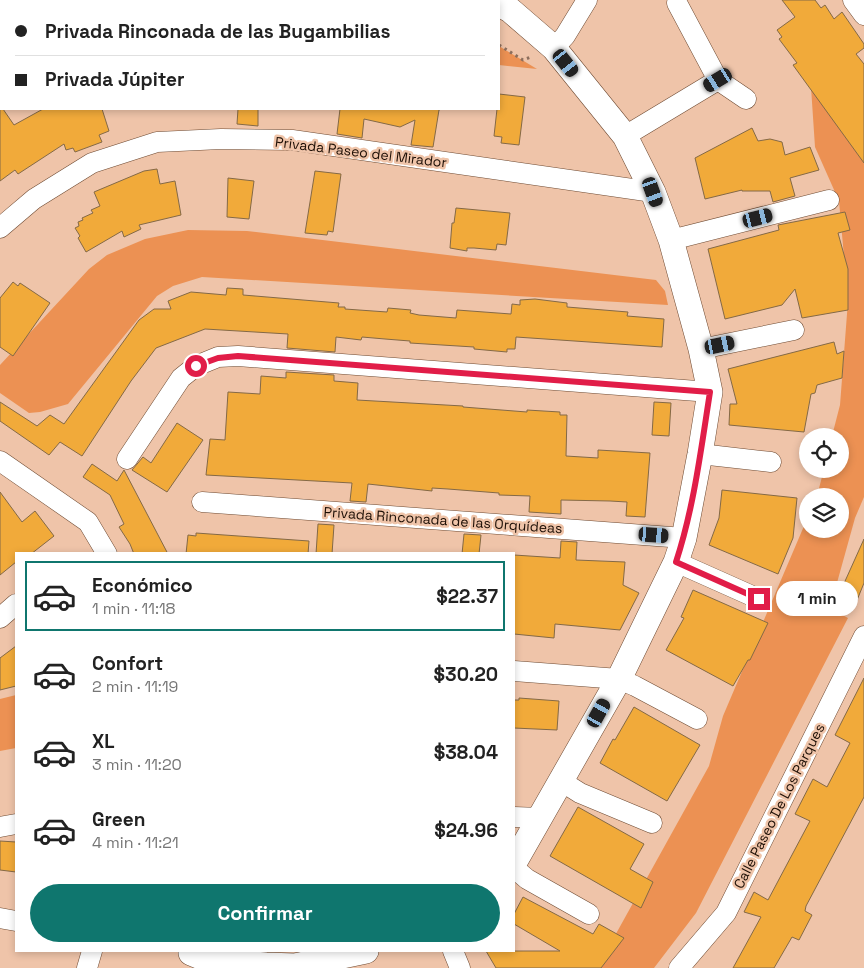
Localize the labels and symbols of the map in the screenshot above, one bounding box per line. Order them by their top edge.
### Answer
car [550,47,581,79]
car [701,66,734,94]
street label: Privada Paseo del Mirador [274,133,448,171]
car [640,175,665,209]
car [741,207,774,229]
car [703,335,736,355]
route start [185,355,207,377]
street label: Privada Rinconada de las Orquídeas [323,503,563,537]
car [638,526,669,544]
callout: 1 min [776,582,859,616]
route end [748,588,770,610]
car [585,696,612,730]
street label: Calle Paseo De Los Parques [729,720,829,892]

